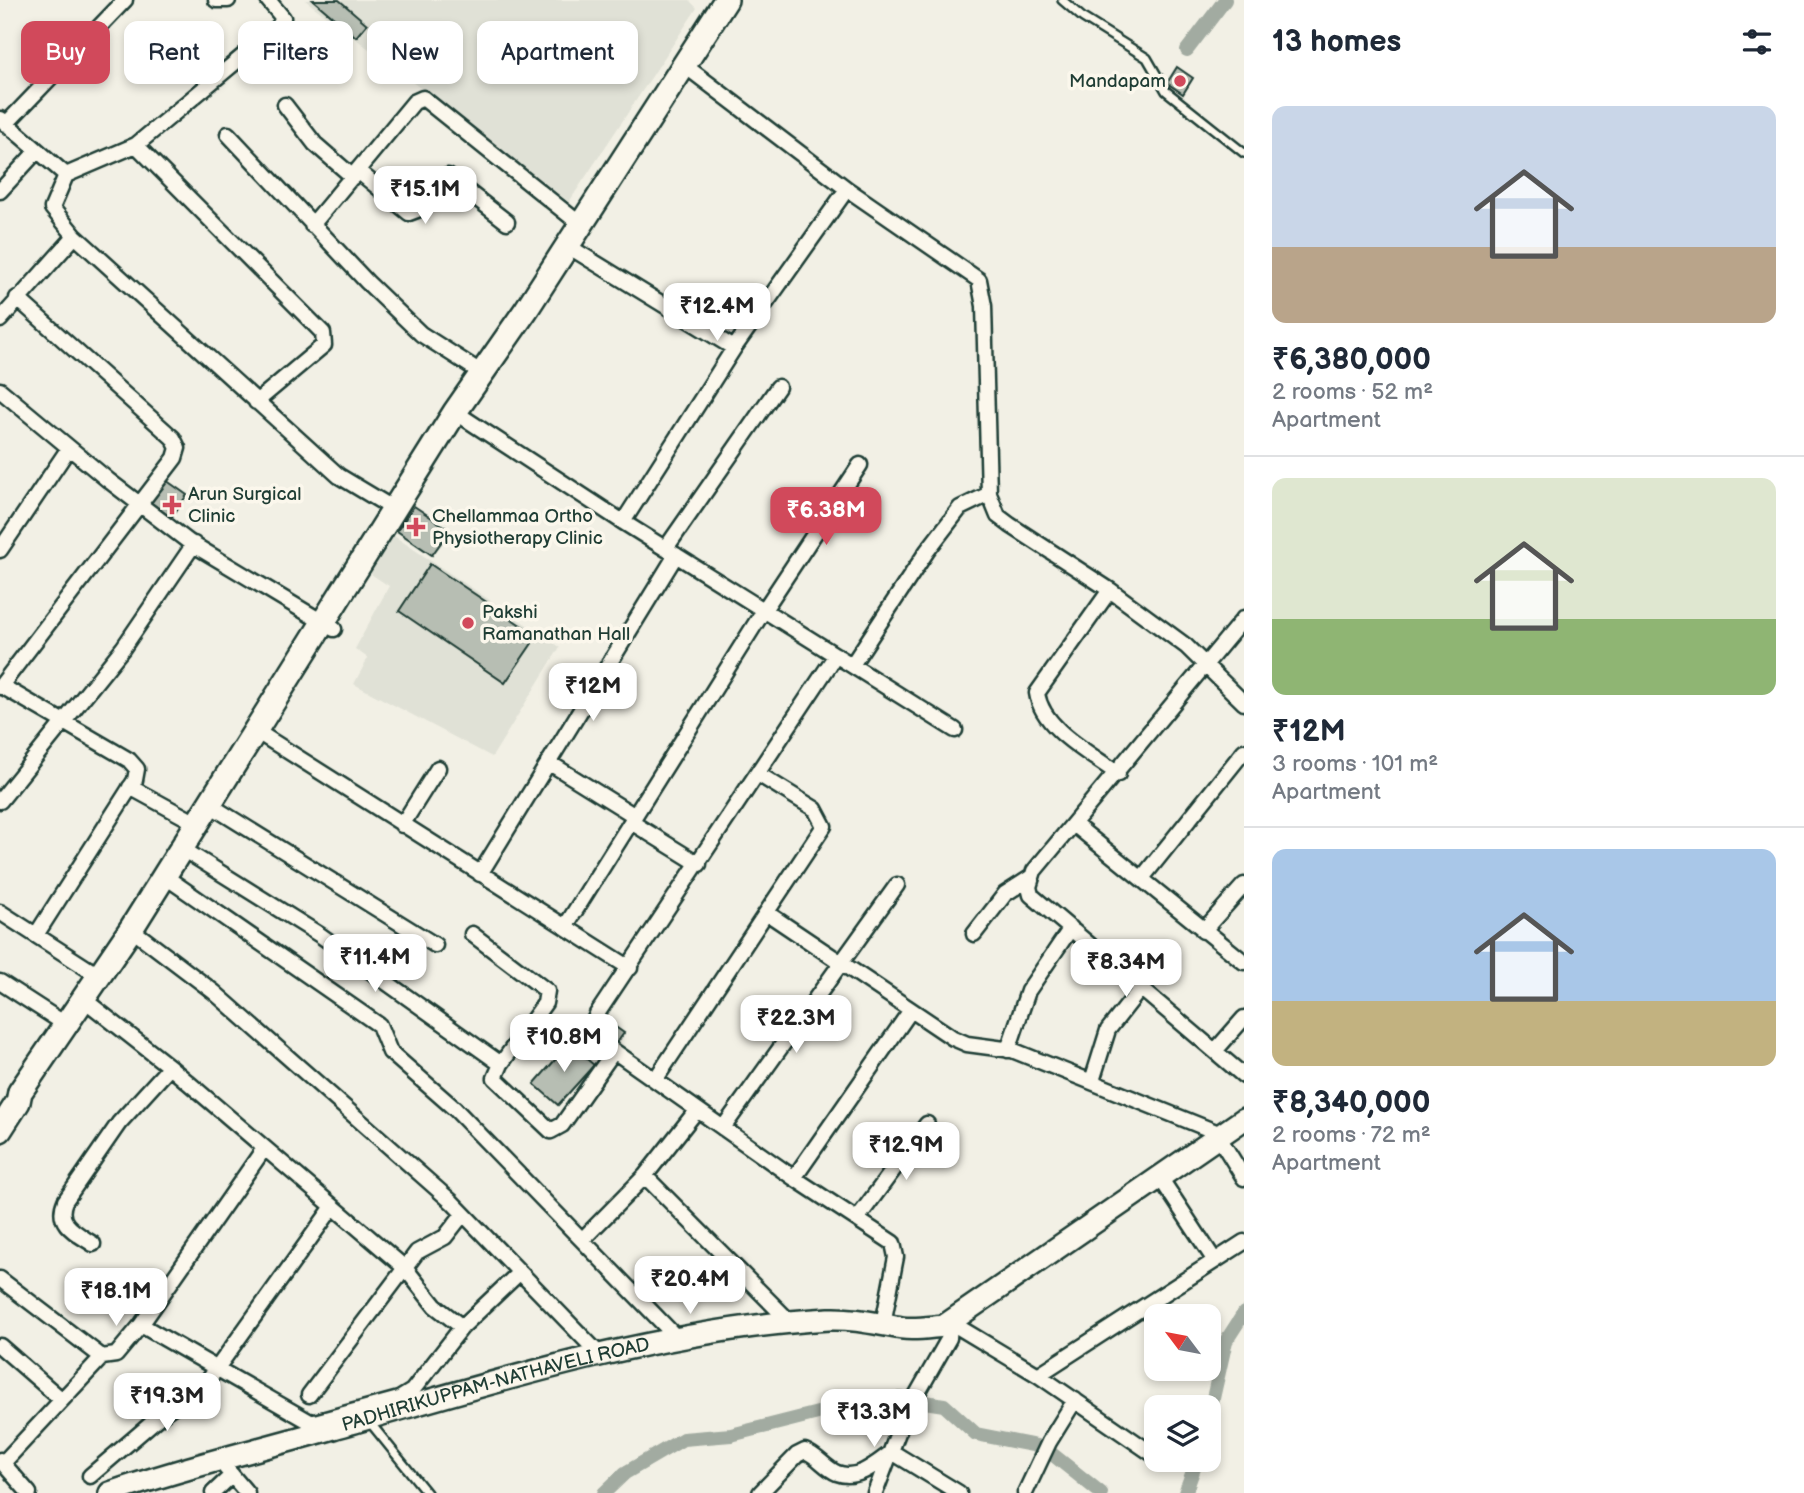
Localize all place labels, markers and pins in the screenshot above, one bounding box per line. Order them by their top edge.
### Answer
place label: Mandapam [1069,70,1166,93]
marker: Mandapam [1172,73,1188,89]
pin: ₹15.1M [368,166,482,226]
pin: ₹12.4M [660,284,774,343]
place label: Arun Surgical Clinic [188,483,302,528]
pin: ₹6.38M [769,488,883,547]
marker: Arun Surgical Clinic [162,495,182,515]
place label: Chellammaa Ortho Physiotherapy Clinic [432,505,603,550]
marker: Chellammaa Ortho Physiotherapy Clinic [406,517,426,537]
place label: Pakshi Ramanathan Hall [482,601,630,646]
marker: Pakshi Ramanathan Hall [460,615,476,631]
pin: ₹12M [552,664,634,723]
pin: ₹11.4M [318,934,432,994]
pin: ₹8.34M [1069,940,1183,999]
pin: ₹22.3M [739,996,853,1055]
pin: ₹10.8M [507,1014,621,1074]
pin: ₹12.9M [849,1122,963,1182]
pin: ₹20.4M [633,1256,747,1316]
pin: ₹18.1M [59,1268,173,1328]
pin: ₹19.3M [110,1374,224,1433]
pin: ₹13.3M [817,1390,931,1449]

